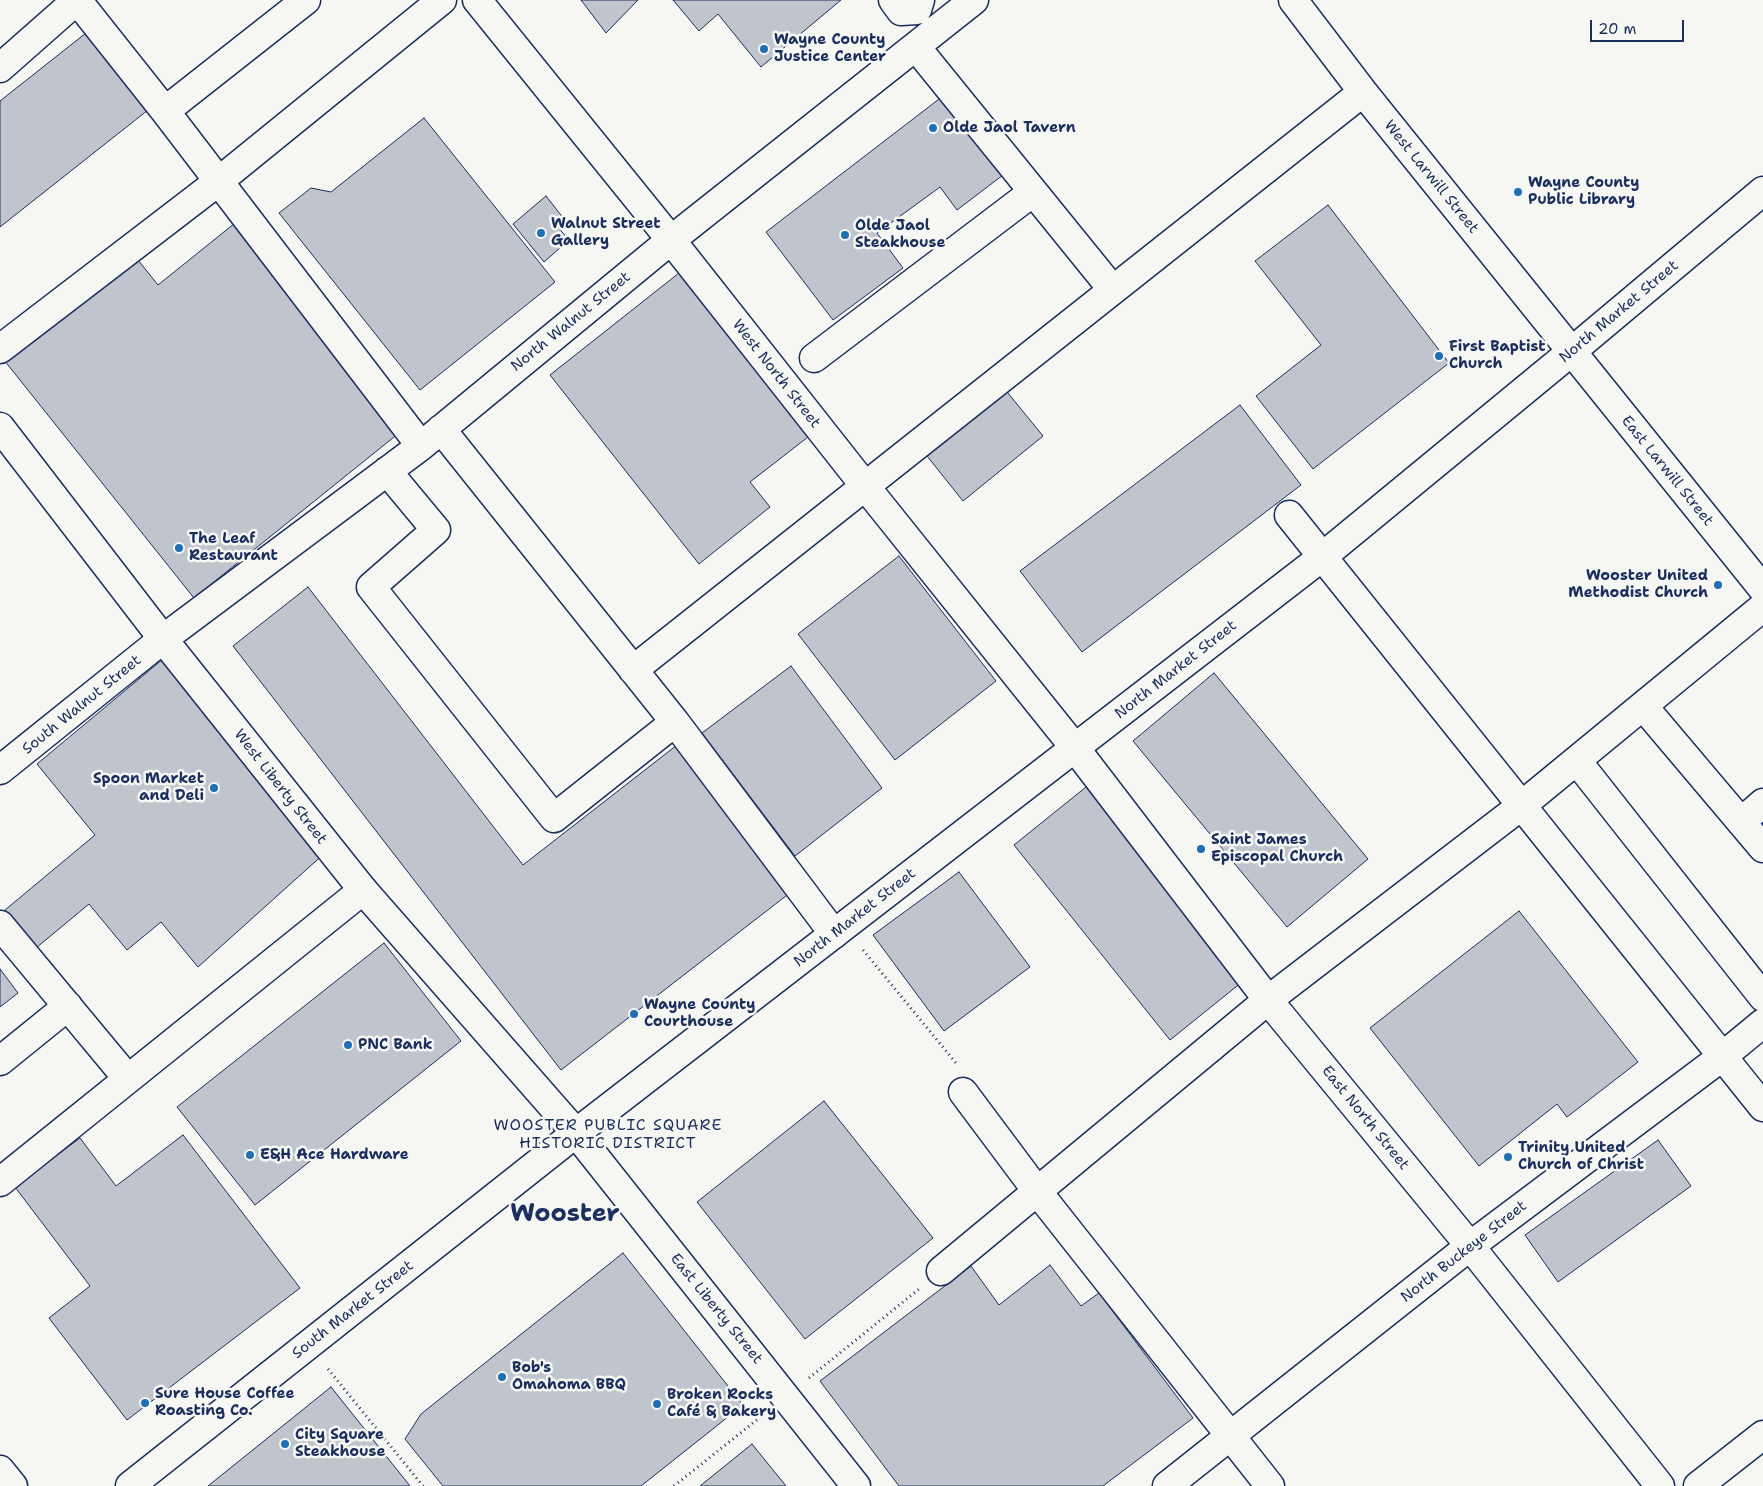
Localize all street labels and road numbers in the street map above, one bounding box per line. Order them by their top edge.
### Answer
street label: West Larwill Street [1380,117,1482,237]
street label: North Market Street [1556,257,1682,367]
street label: North Walnut Street [508,268,634,376]
street label: West North Street [728,316,824,432]
street label: East Larwill Street [1617,412,1717,530]
street label: North Market Street [1111,617,1241,723]
street label: South Walnut Street [19,652,145,758]
street label: West Liberty Street [230,726,330,848]
street label: North Market Street [790,865,920,971]
street label: East North Street [1317,1062,1413,1174]
street label: North Buckeye Street [1397,1197,1531,1307]
street label: East Liberty Street [666,1250,766,1368]
street label: South Market Street [289,1257,417,1363]

